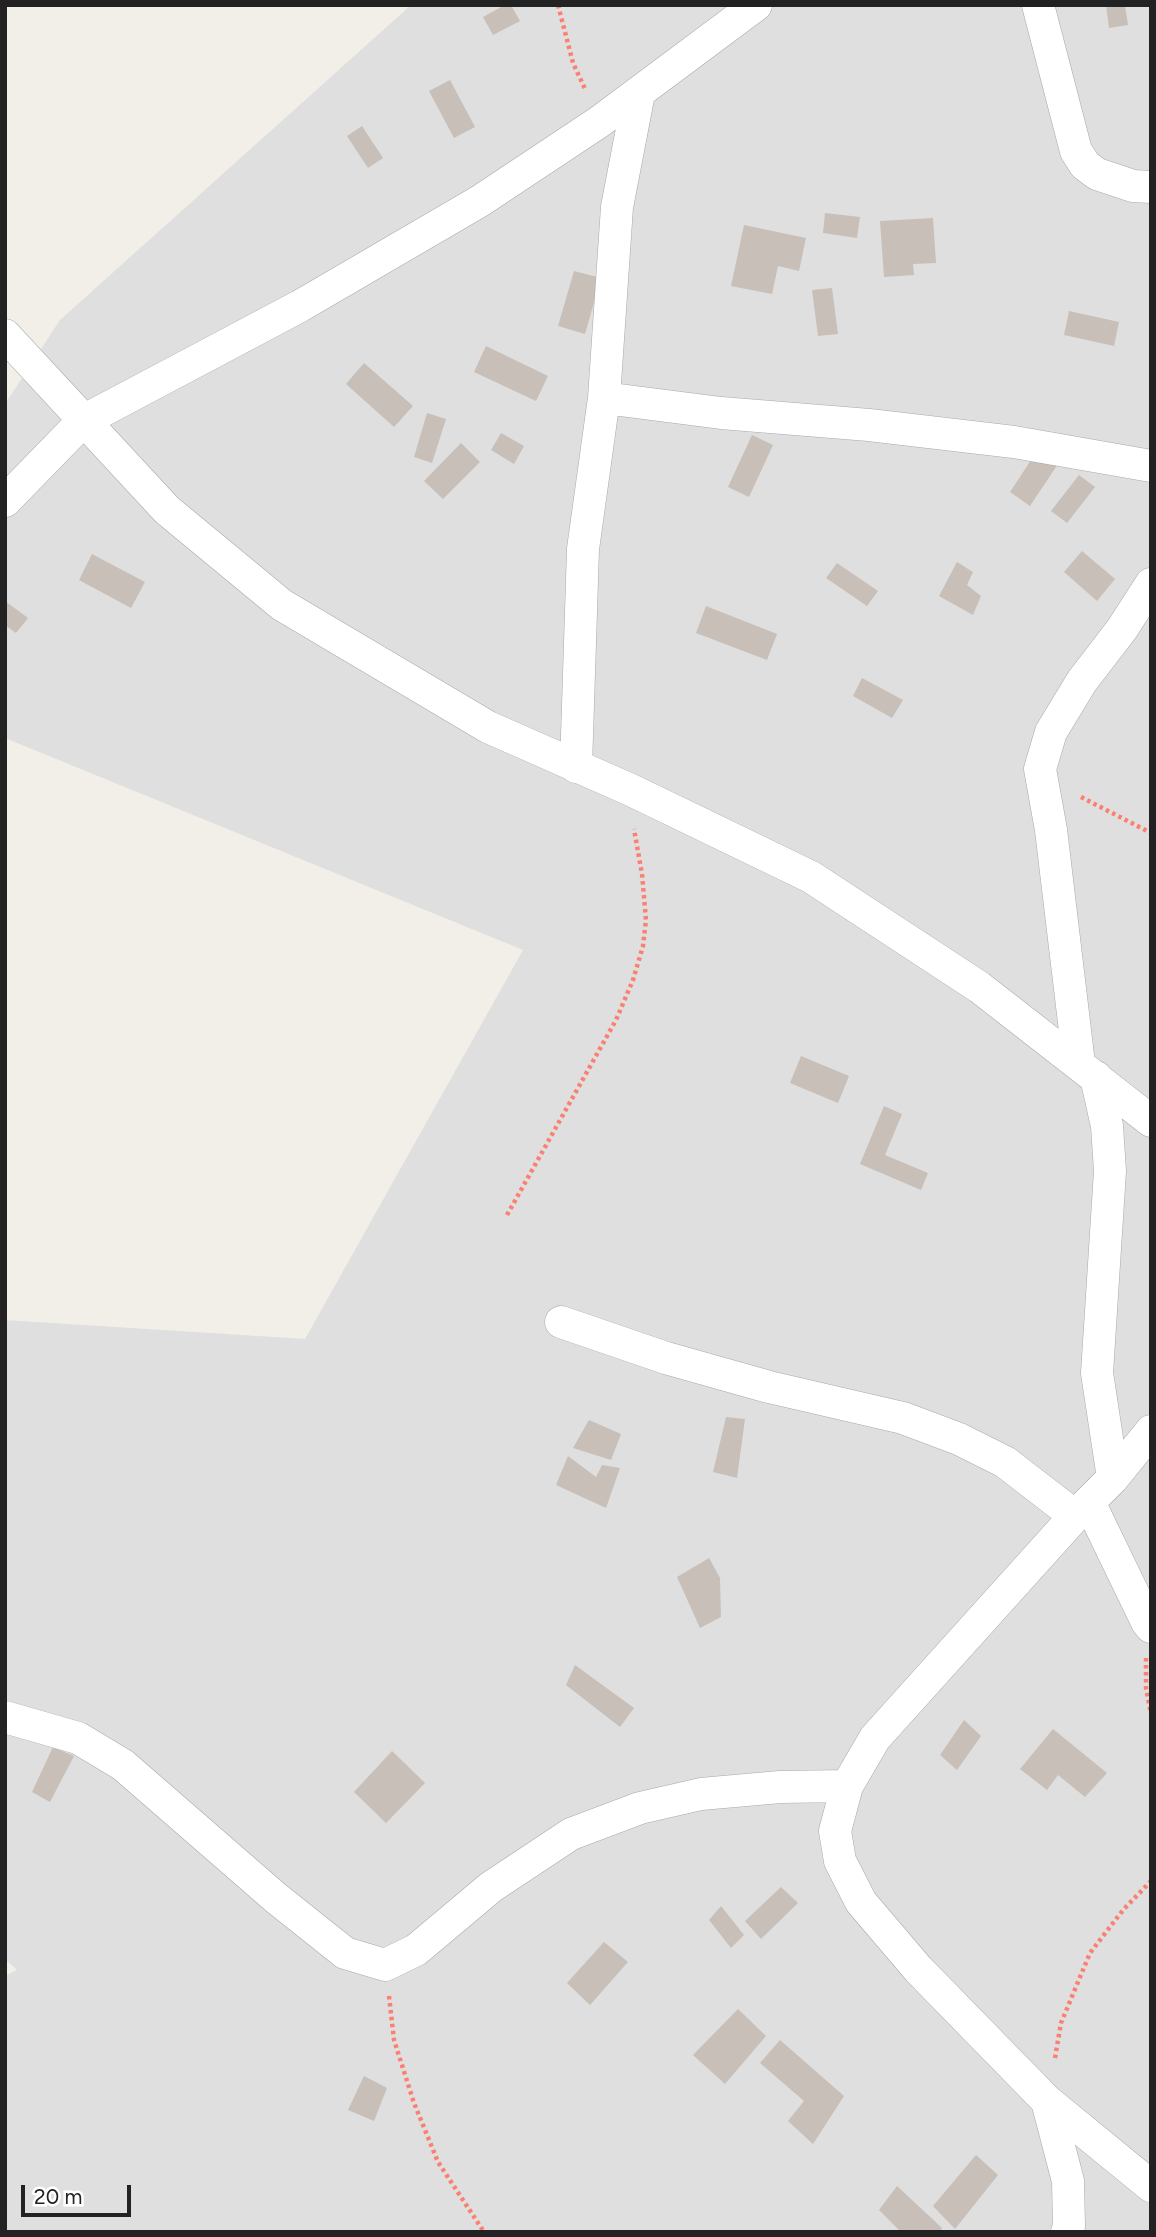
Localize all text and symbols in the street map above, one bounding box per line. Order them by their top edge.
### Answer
scale bar [24,2170,135,2214]
text: 20 m [34,2184,82,2209]

